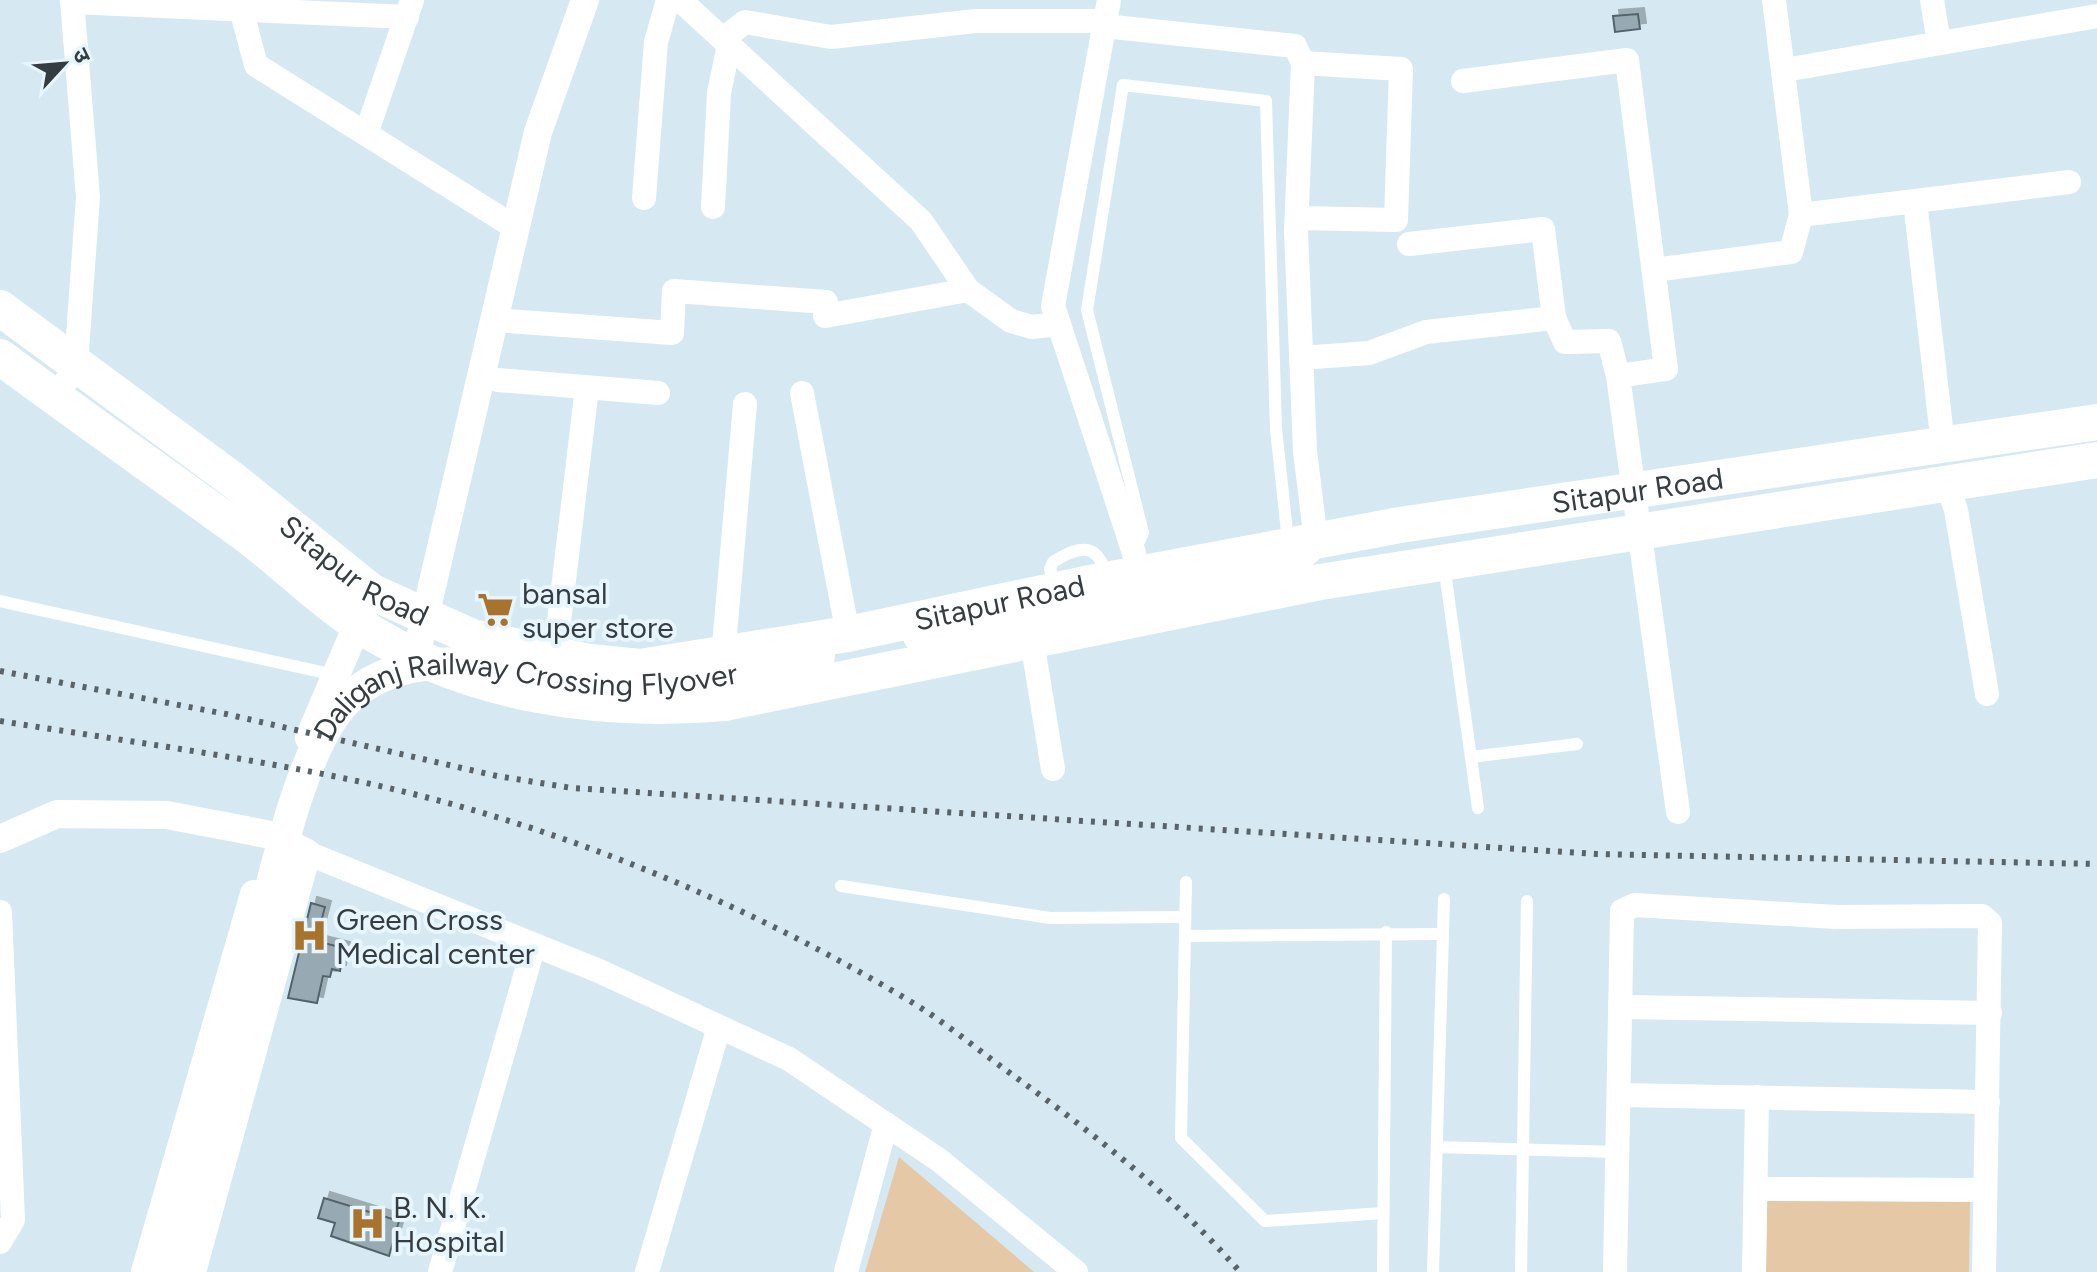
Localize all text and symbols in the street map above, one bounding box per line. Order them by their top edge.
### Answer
north arrow [24,24,104,104]
text: उ [67,44,97,68]
street label: Sitapur Road [1549,459,1726,521]
street label: Sitapur Road [273,507,435,634]
street label: Sitapur Road [911,566,1088,638]
place label: bansal super store [522,575,674,646]
supermarket icon: bansal super store [477,591,515,629]
street label: Daliganj Railway Crossing Flyover [305,644,740,746]
place label: Green Cross Medical center [336,901,535,972]
hospital icon: Green Cross Medical center [291,917,329,955]
place label: B. N. K. Hospital [393,1189,505,1260]
hospital icon: B. N. K. Hospital [348,1205,386,1243]

